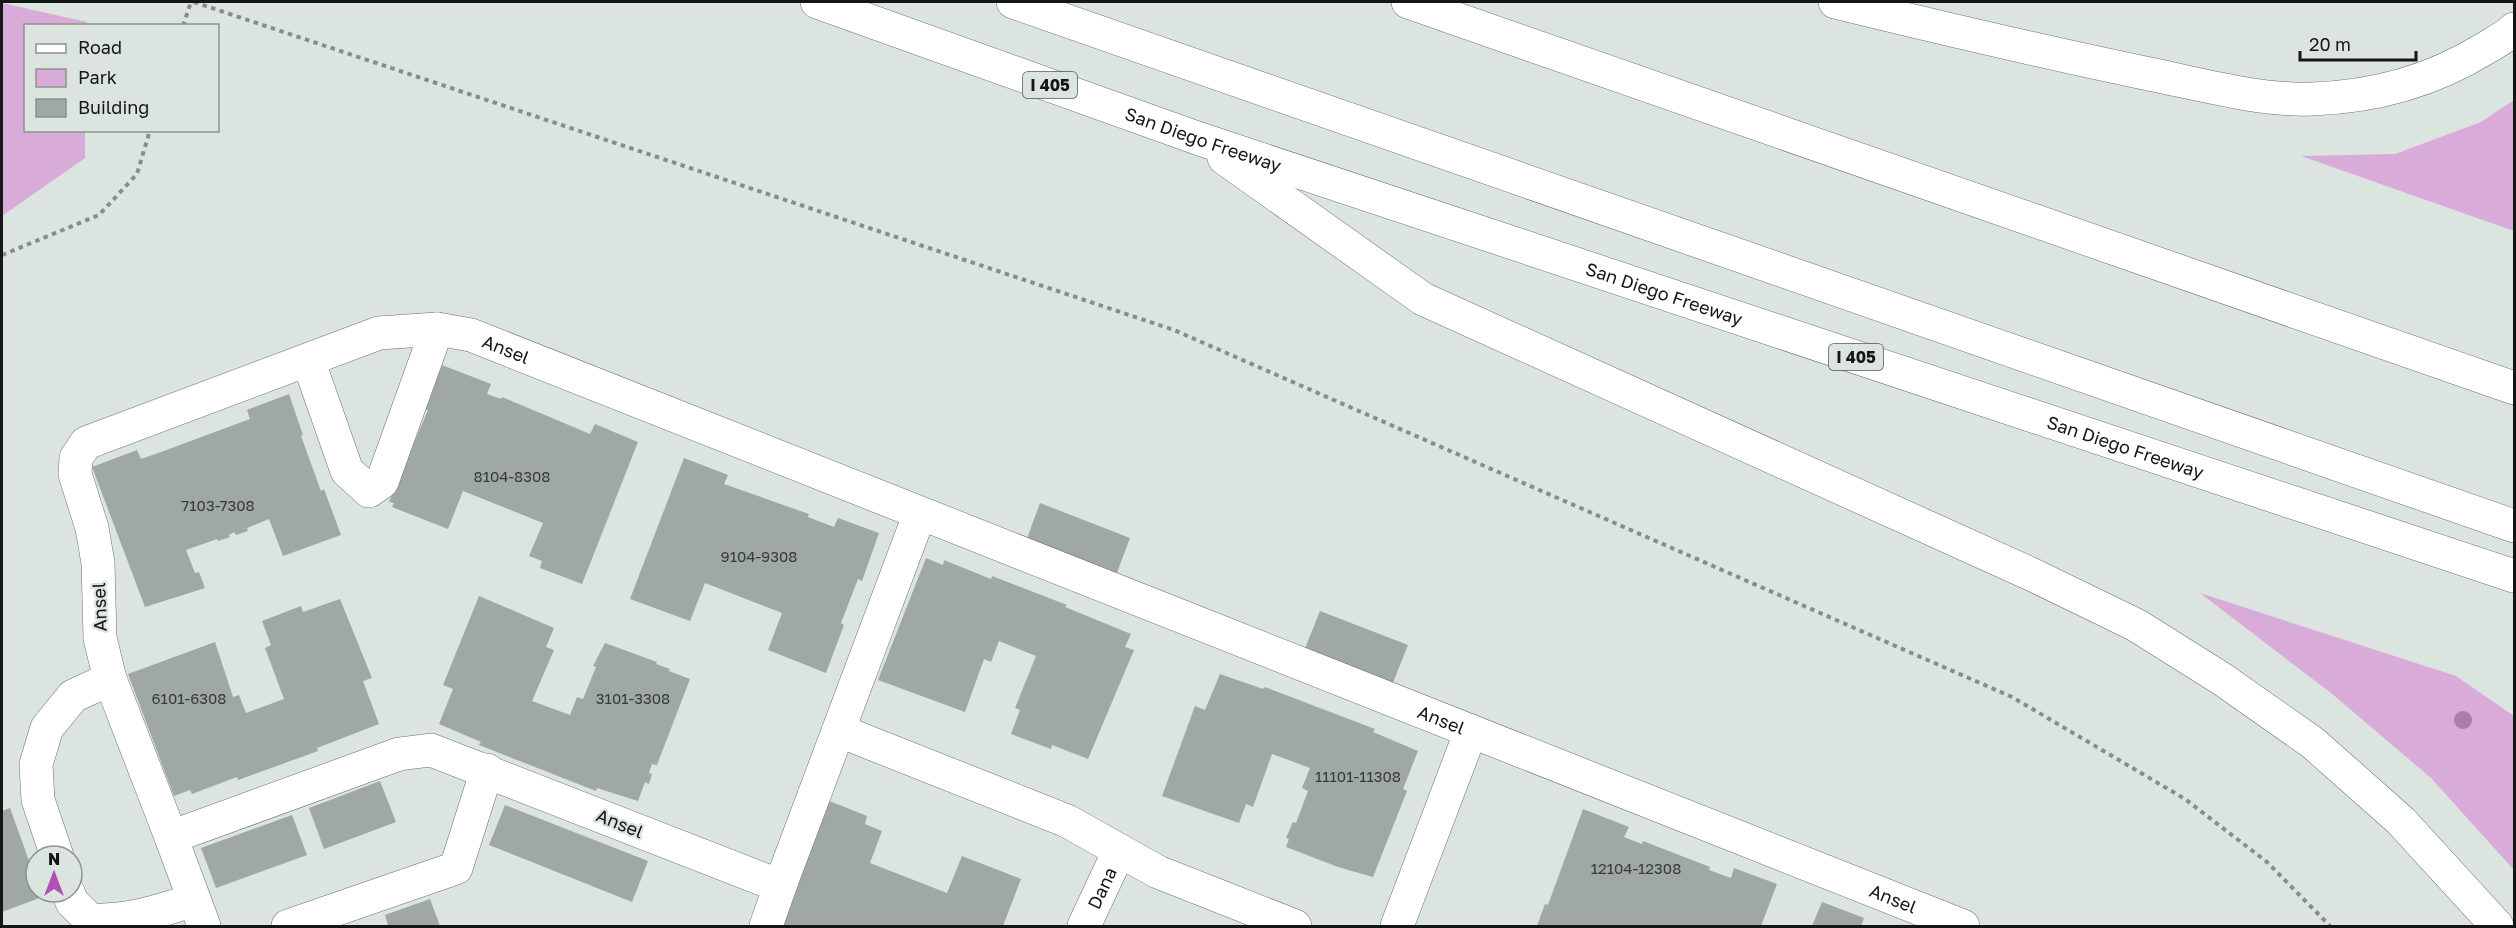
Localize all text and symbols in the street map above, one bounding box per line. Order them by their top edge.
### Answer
legend [24,24,219,132]
scale bar [2300,24,2416,62]
text: 20 m [2309,33,2351,55]
text: Road [78,36,122,58]
text: Park [78,66,117,88]
road number: I 405 [1023,72,1077,98]
text: Building [78,96,149,118]
street label: San Diego Freeway [1122,102,1284,176]
street label: San Diego Freeway [1583,257,1746,330]
street label: Ansel [479,330,533,368]
road number: I 405 [1829,344,1883,370]
street label: San Diego Freeway [2044,410,2207,483]
house number: 8104-8308 [474,467,550,485]
house number: 7103-7308 [181,496,255,514]
house number: 9104-9308 [721,547,797,565]
street label: Ansel [87,582,111,632]
house number: 6101-6308 [152,689,226,707]
house number: 3101-3308 [596,689,670,707]
street label: Ansel [1415,700,1468,739]
house number: 11101-11308 [1315,767,1401,785]
street label: Ansel [593,804,647,842]
north arrow [24,844,84,904]
text: N [48,849,60,869]
house number: 12104-12308 [1591,859,1681,877]
street label: Dana [1082,863,1121,913]
street label: Ansel [1866,879,1920,918]

